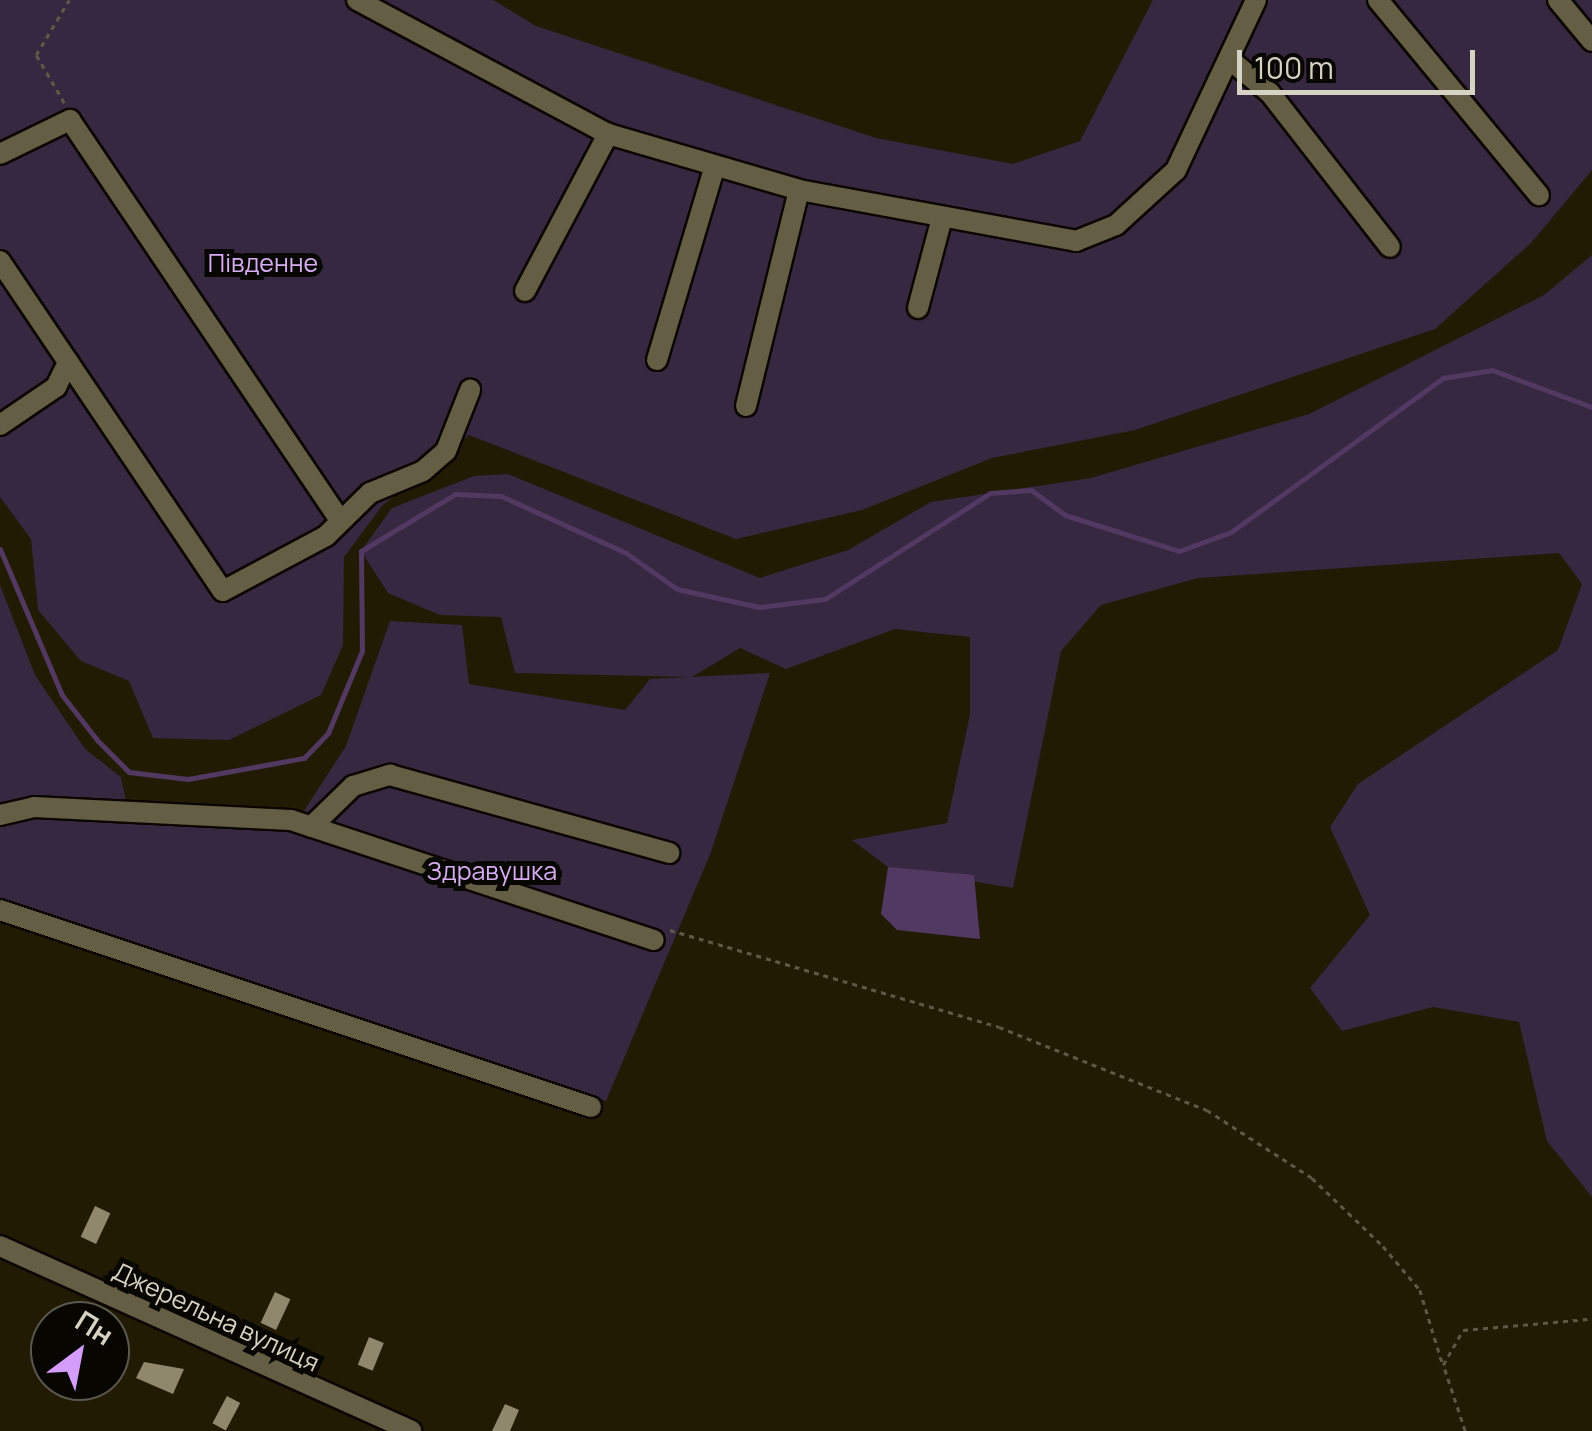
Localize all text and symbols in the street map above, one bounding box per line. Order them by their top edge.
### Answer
scale bar [1242,30,1480,92]
text: 100 m [1254,47,1334,88]
park label: Південне [208,248,318,278]
park label: Здравушка [427,856,557,886]
street label: Джерельна вулиця [108,1256,324,1378]
north arrow [30,1301,130,1401]
text: Пн [69,1301,121,1353]

